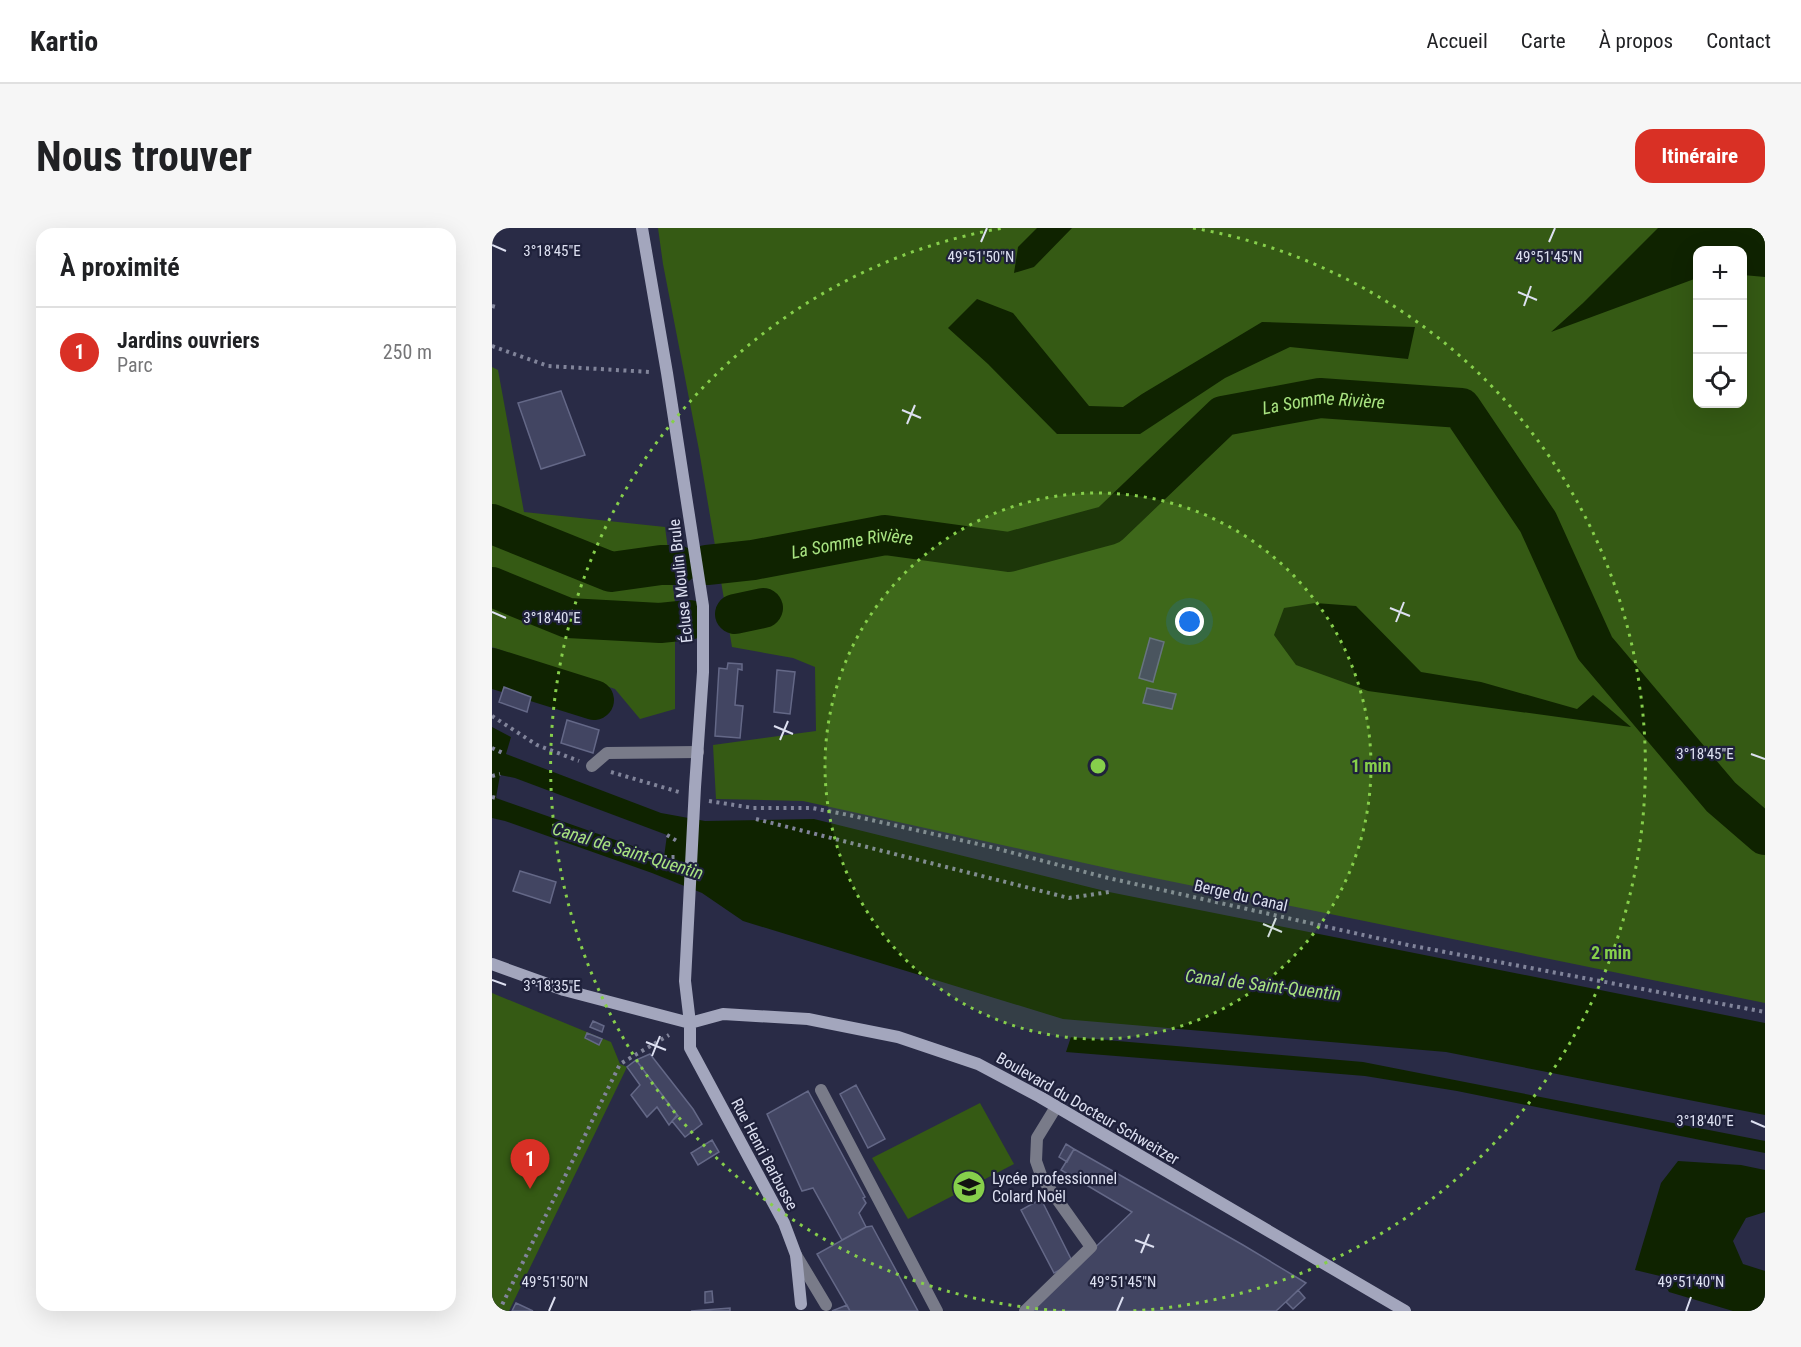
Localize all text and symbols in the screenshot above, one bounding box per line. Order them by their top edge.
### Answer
text: Kartio [30,25,98,58]
text: Accueil [1427,29,1488,53]
text: Carte [1521,29,1566,53]
text: À propos [1599,29,1673,53]
text: Contact [1706,29,1771,53]
button: Itinéraire [1635,129,1765,183]
text: Nous trouver [36,132,252,181]
text: 3°18'45"E [523,242,581,260]
map controls [1693,246,1747,408]
button: + [1693,246,1747,300]
text: 49°51'50"N [948,248,1014,266]
text: 49°51'45"N [1516,248,1582,266]
text: À proximité [60,252,180,282]
button: − [1693,300,1747,354]
text: Jardins ouvriers [117,328,260,353]
text: 1 [74,340,85,364]
text: 250 m [383,340,432,364]
text: Parc [117,353,153,377]
button: locate [1693,354,1747,408]
water label: La Somme Rivière [1260,386,1386,419]
street label: Écluse Moulin Brule [665,518,696,644]
water label: La Somme Rivière [789,524,914,563]
your location [1175,607,1204,636]
text: 3°18'40"E [523,609,581,627]
text: 3°18'45"E [1676,745,1734,763]
text: 1 min [1351,755,1391,776]
centre of rings [1088,756,1108,776]
water label: Canal de Saint-Quentin [550,818,706,883]
street label: Berge du Canal [1192,876,1289,915]
text: 2 min [1591,942,1631,963]
water label: Canal de Saint-Quentin [1184,965,1342,1004]
text: 3°18'35"E [523,977,581,995]
street label: Boulevard du Docteur Schweitzer [993,1048,1183,1169]
street label: Rue Henri Barbusse [727,1095,802,1213]
text: 3°18'40"E [1676,1112,1734,1130]
pin: 1 [510,1140,549,1189]
school or university icon: Lycée professionnel Colard Noël [951,1169,987,1205]
place label: Lycée professionnel Colard Noël [992,1169,1117,1206]
text: 49°51'50"N [522,1273,588,1291]
text: 49°51'45"N [1090,1273,1156,1291]
text: 49°51'40"N [1658,1273,1724,1291]

